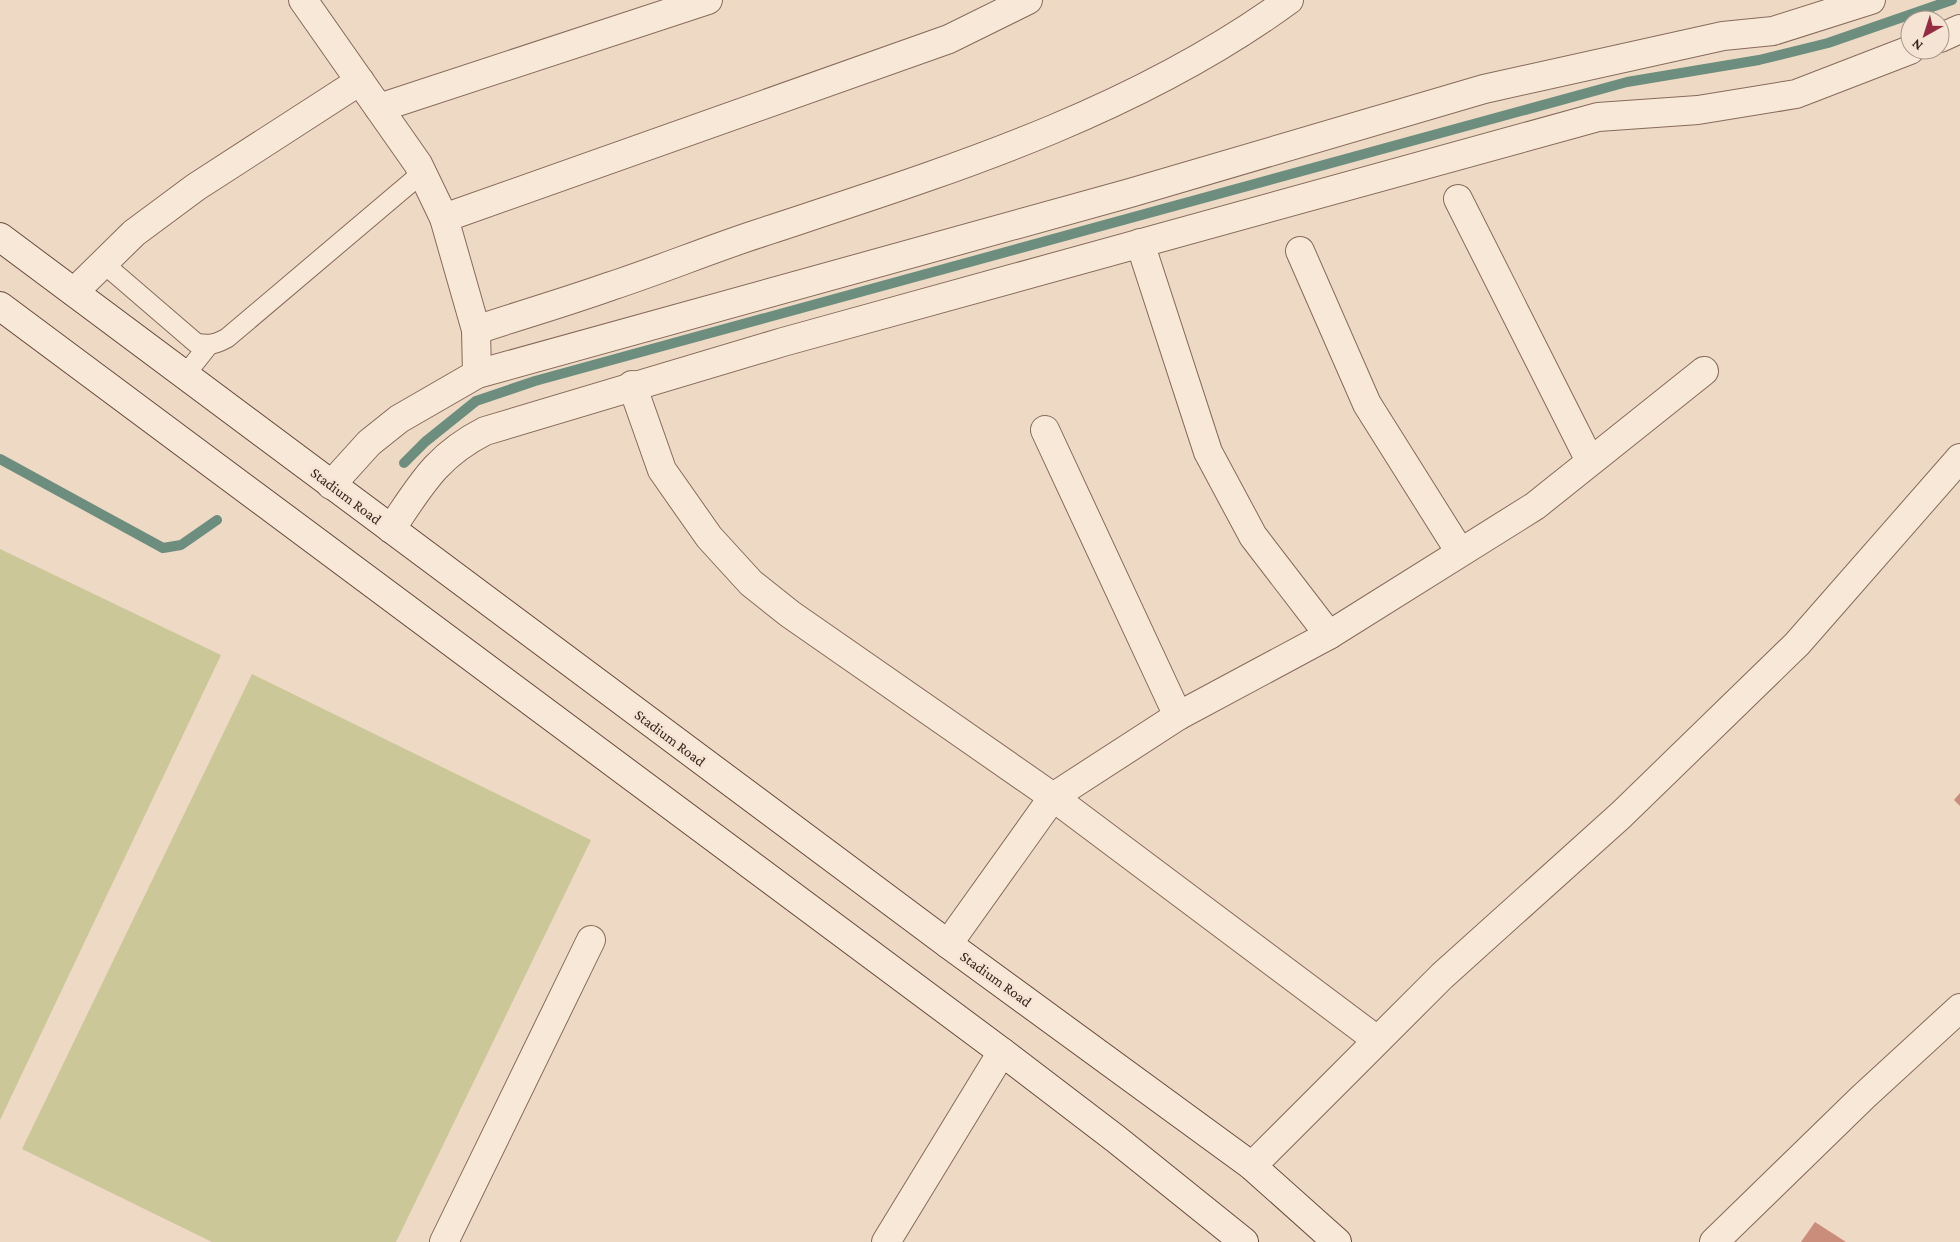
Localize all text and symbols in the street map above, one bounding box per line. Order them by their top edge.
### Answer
north arrow [1900,10,1950,60]
text: N [1908,36,1926,54]
street label: Stadium Road [308,464,384,528]
street label: Stadium Road [632,706,708,770]
street label: Stadium Road [957,948,1035,1010]

